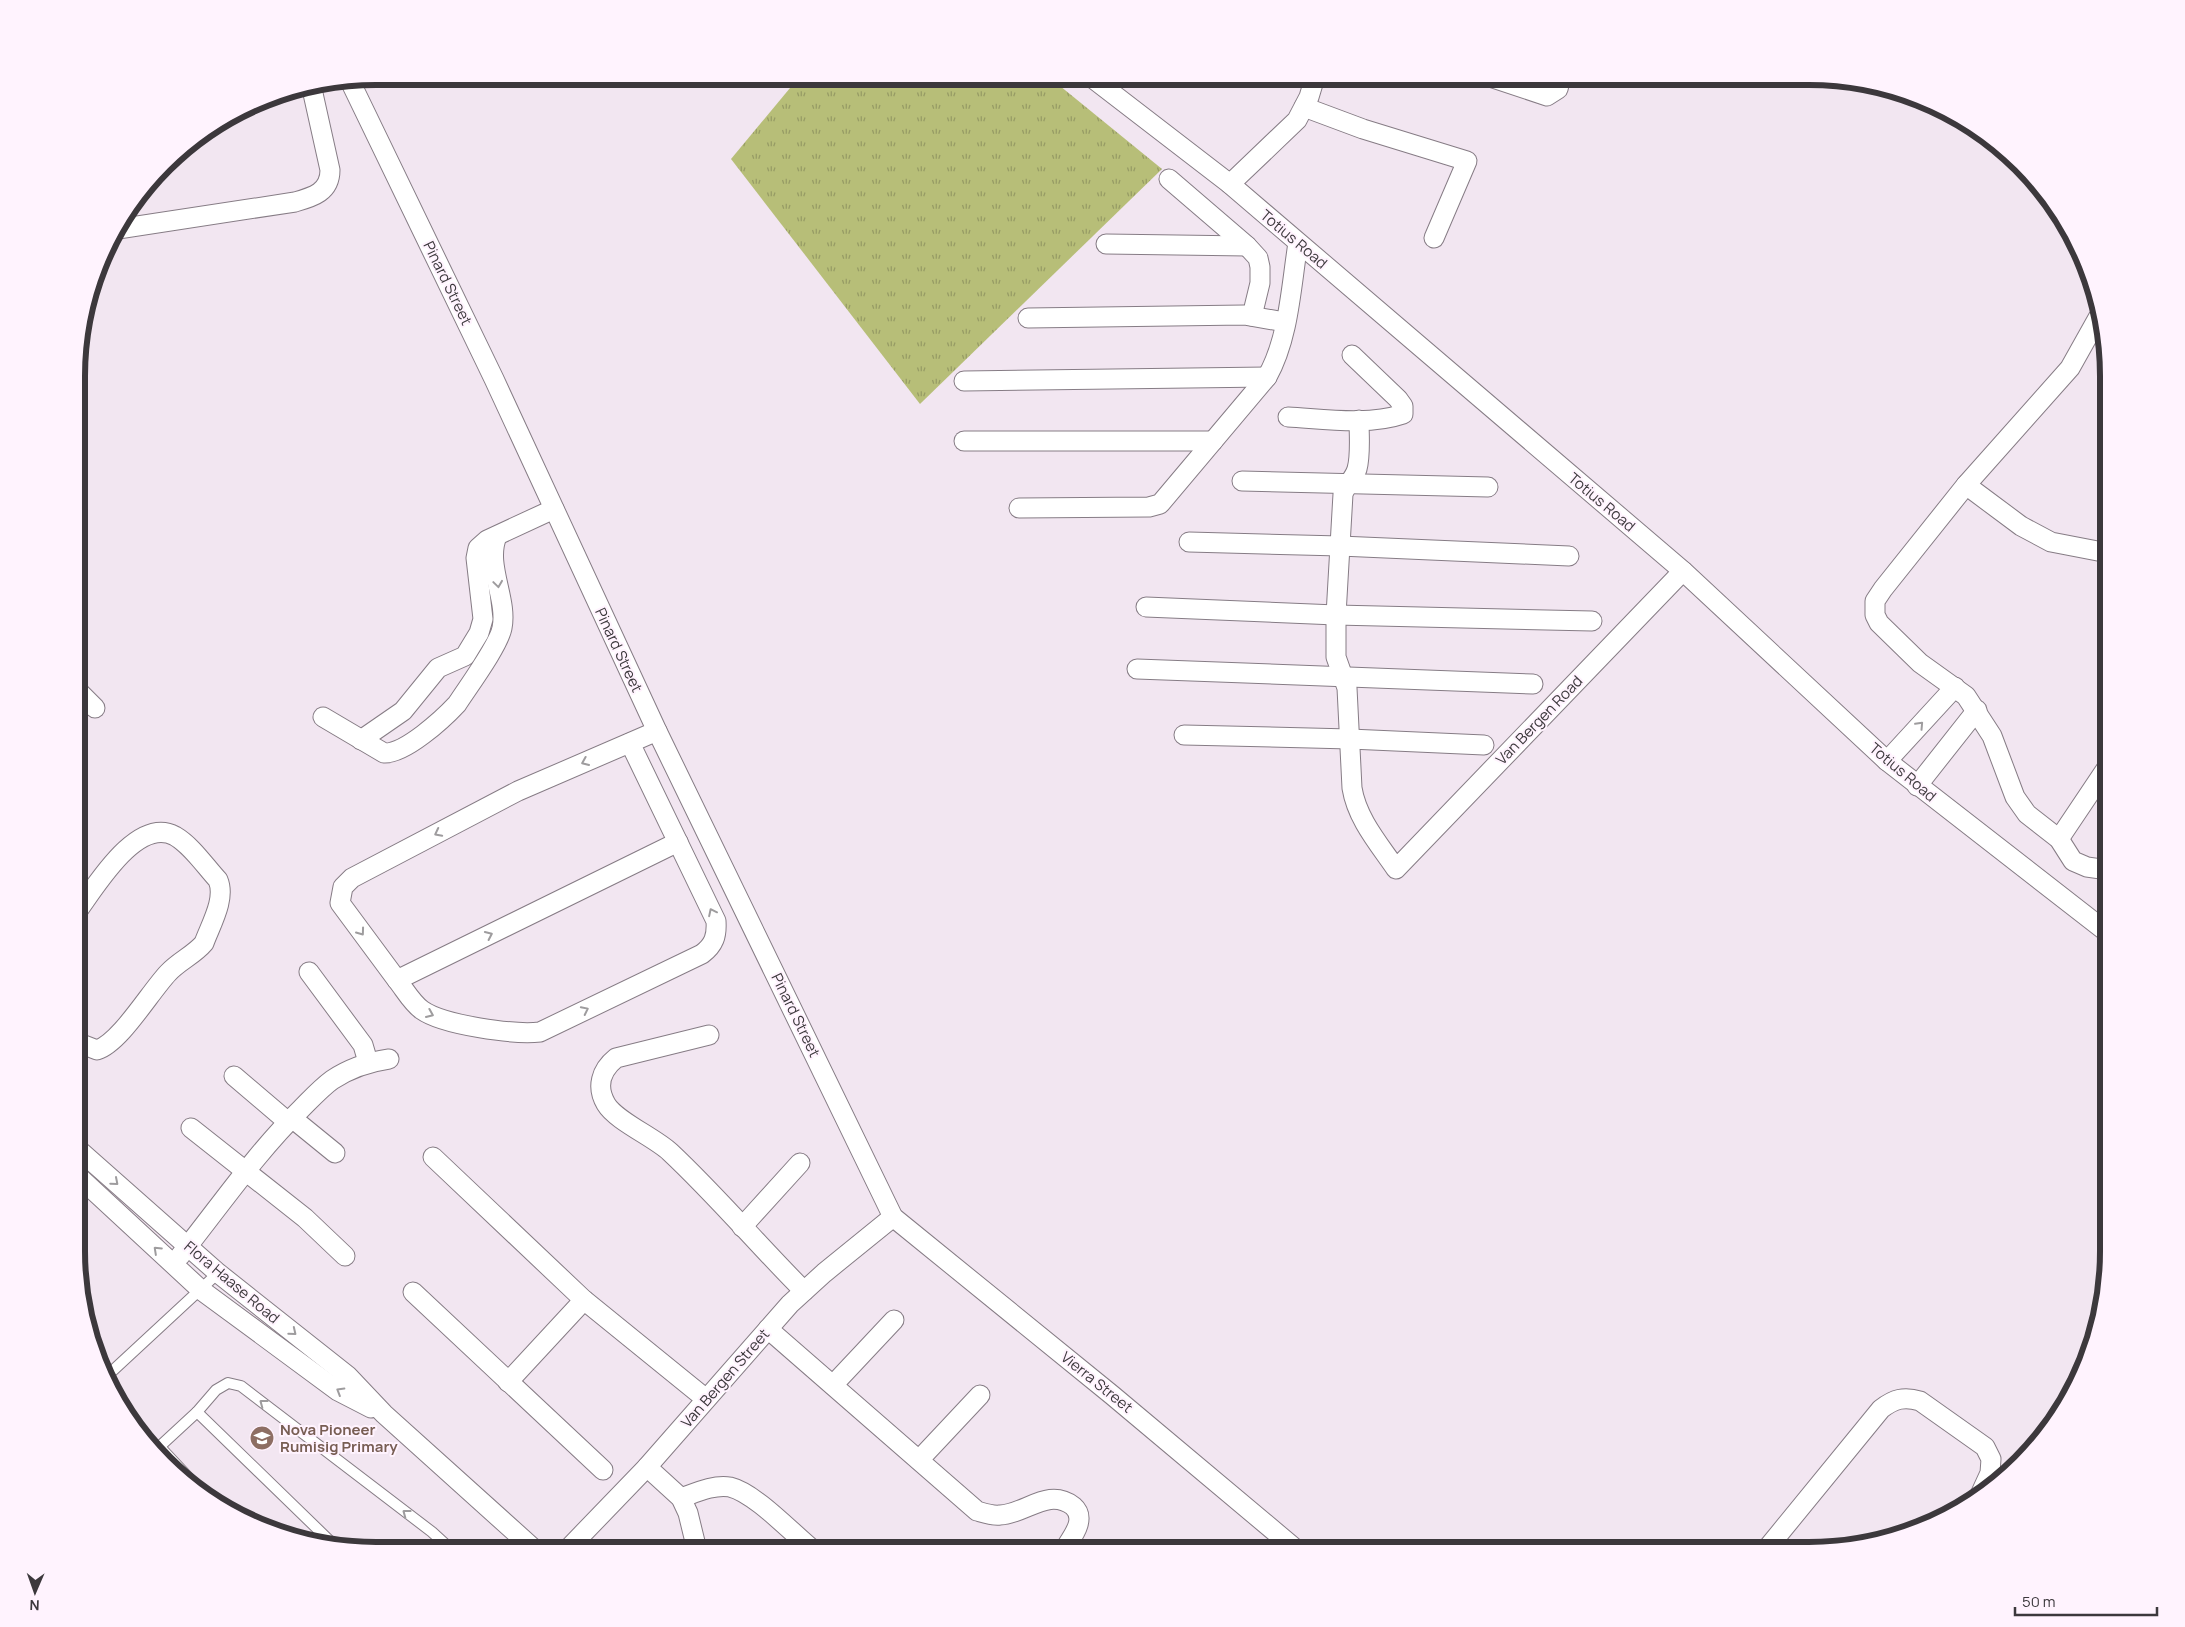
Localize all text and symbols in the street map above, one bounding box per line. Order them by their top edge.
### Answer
street label: Totius Road [1256,205,1332,273]
street label: Pinard Street [419,237,477,329]
street label: Totius Road [1564,468,1640,536]
one-way arrow [492,581,503,589]
street label: Pinard Street [590,604,648,696]
street label: Van Bergen Road [1491,671,1587,769]
one-way arrow [1915,722,1924,731]
street label: Totius Road [1865,738,1941,806]
one-way arrow [581,756,590,767]
one-way arrow [435,827,444,837]
one-way arrow [708,908,718,917]
one-way arrow [355,926,364,935]
one-way arrow [484,931,493,942]
street label: Pinard Street [767,969,825,1061]
one-way arrow [580,1006,589,1016]
one-way arrow [425,1008,434,1018]
one-way arrow [110,1176,119,1185]
street label: Flora Haase Road [180,1236,284,1328]
one-way arrow [153,1247,162,1256]
street label: Van Bergen Street [676,1324,774,1432]
one-way arrow [287,1327,296,1335]
street label: Vierra Street [1057,1346,1137,1418]
one-way arrow [337,1388,346,1398]
one-way arrow [260,1401,269,1409]
place label: Nova Pioneer Rumisig Primary [280,1419,398,1457]
school or university icon: Nova Pioneer Rumisig Primary [249,1425,275,1451]
one-way arrow [403,1510,412,1518]
north arrow [10,1567,60,1617]
scale bar [2015,1584,2158,1616]
text: 50 m [2022,1591,2056,1612]
text: N [29,1596,40,1615]

